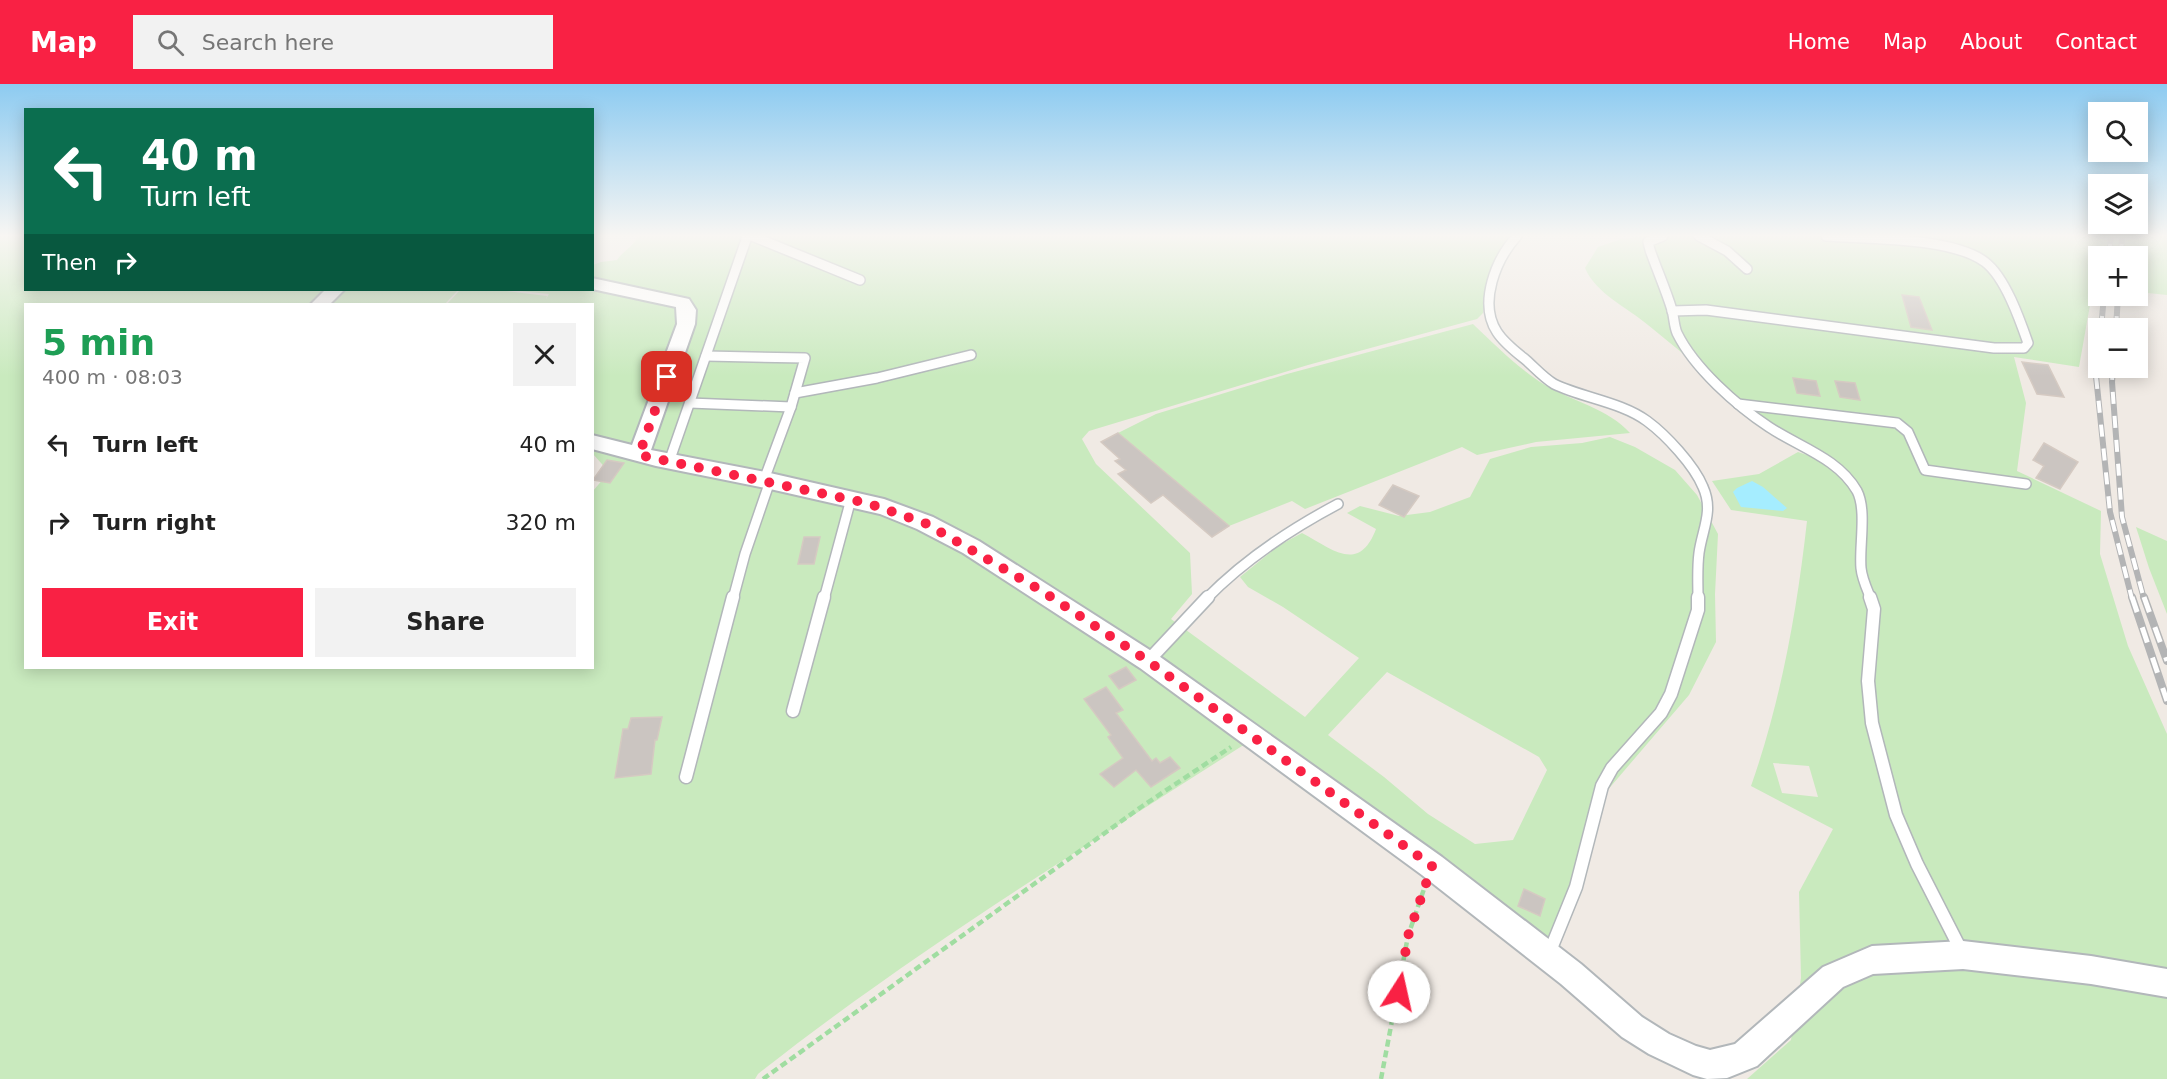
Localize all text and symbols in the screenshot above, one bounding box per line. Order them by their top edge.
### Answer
search box [133,15,553,69]
text: Map [30,26,97,59]
icon: search [154,26,187,59]
text: Search here [202,30,334,55]
text: Home [1788,30,1850,54]
text: Map [1883,30,1927,54]
text: About [1960,30,2022,54]
text: Contact [2055,30,2137,54]
map controls [2088,102,2148,378]
button: search [2088,102,2148,162]
text: 40 m [141,131,258,180]
icon: left [42,132,120,210]
button: layers [2088,174,2148,234]
text: Turn left [141,181,251,212]
icon: right [109,246,142,279]
button: + [2088,246,2148,306]
text: Then [42,250,97,275]
button: − [2088,318,2148,378]
text: 5 min [42,322,155,363]
button: close [513,323,576,386]
pin [641,351,692,402]
icon: arrive [650,360,683,393]
text: 400 m · 08:03 [42,365,183,389]
icon: left [42,428,75,461]
text: Turn left [93,432,198,457]
text: 40 m [520,432,576,457]
icon: right [42,506,75,539]
text: Turn right [93,510,216,535]
text: 320 m [506,510,576,535]
button: Exit [42,588,303,657]
button: Share [315,588,576,657]
position arrow [1367,960,1431,1024]

